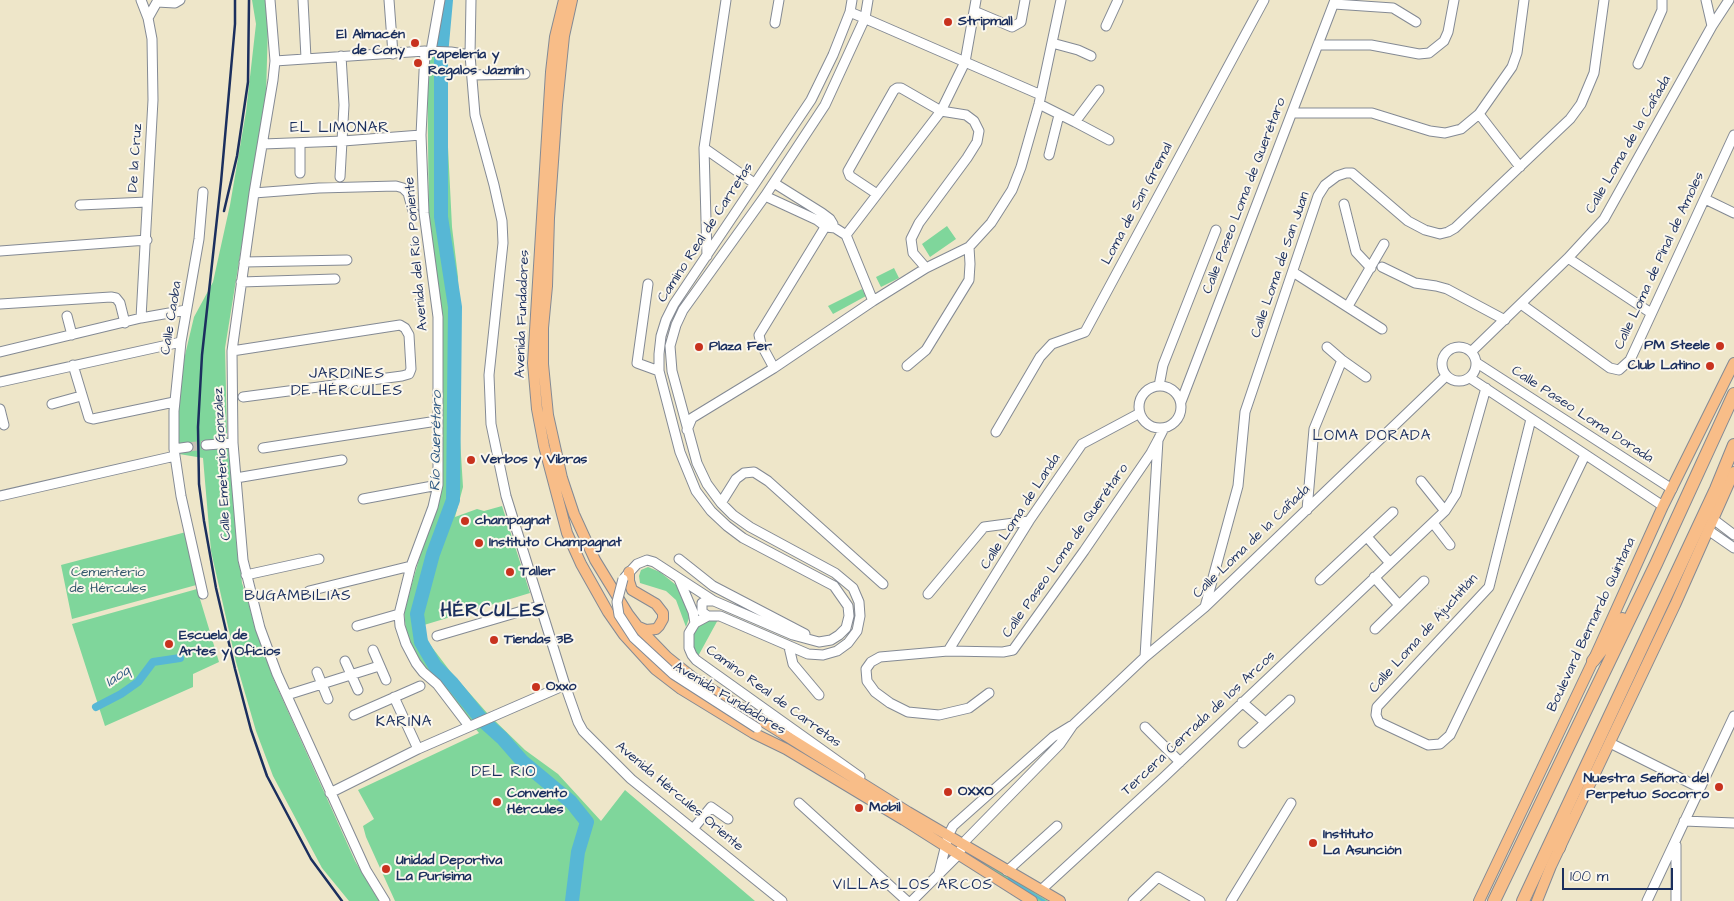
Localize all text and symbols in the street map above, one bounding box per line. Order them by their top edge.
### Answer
place label: Stripmall [958,14,1013,30]
marker: Stripmall [942,16,954,28]
place label: El Almacén de Cony [336,27,405,59]
marker: El Almacén de Cony [409,37,421,49]
place label: Papelería y Regalos Jazmín [428,47,524,80]
marker: Papelería y Regalos Jazmín [412,57,424,69]
street label: Calle Loma de la Cañada [1583,73,1675,217]
street label: Calle Paseo Loma de Querétaro [1200,96,1290,296]
district label: EL LIMONAR [289,120,391,138]
street label: De la Cruz [125,123,147,193]
street label: Loma de San Gremal [1099,140,1177,268]
street label: Camino Real de Carretas [655,160,757,306]
street label: Calle Loma de Pinal de Amoles [1611,170,1709,352]
street label: Avenida del Río Poniente [402,176,432,332]
street label: Calle Loma de San Juan [1248,190,1314,340]
street label: Avenida Fundadores [512,250,534,378]
street label: Calle Caoba [158,280,186,356]
place label: PM Steele [1644,338,1710,354]
place label: Plaza Fer [709,339,772,355]
marker: PM Steele [1714,340,1726,352]
marker: Plaza Fer [693,341,705,353]
place label: Club Latino [1628,358,1700,374]
marker: Club Latino [1704,360,1716,372]
street label: Calle Paseo Loma Dorada [1508,363,1656,467]
district label: JARDINES DE HÉRCULES [290,366,404,401]
street label: Calle Emeterio González [211,387,235,541]
water label: Río Querétaro [427,391,447,491]
district label: LOMA DORADA [1311,428,1433,446]
street label: Calle Loma de Landa [977,451,1065,573]
place label: Verbos y Vibras [481,452,587,468]
marker: Verbos y Vibras [465,454,477,466]
street label: Calle Paseo Loma de Querétaro [999,461,1133,641]
street label: Calle Loma de la Cañada [1190,482,1314,602]
place label: champagnat [475,513,551,529]
marker: champagnat [459,515,471,527]
place label: Instituto Champagnat [489,535,622,551]
street label: Boulevard Bernardo Quintana [1544,535,1640,715]
marker: Instituto Champagnat [473,537,485,549]
place label: Taller [520,564,556,580]
park label: Cementerio de Hércules [70,565,146,598]
marker: Taller [504,566,516,578]
street label: Calle Loma de Ajuchitlán [1366,571,1482,697]
district label: BUGAMBILIAS [243,588,353,606]
district label: HÉRCULES [439,601,547,623]
place label: Escuela de Artes y Oficios [179,628,281,660]
place label: Tiendas 3B [504,632,573,648]
marker: Tiendas 3B [488,634,500,646]
marker: Escuela de Artes y Oficios [163,638,175,650]
street label: Camino Real de Carretas [702,642,844,752]
street label: Tercera Cerrada de los Arcos [1119,648,1279,800]
street label: Avenida Fundadores [670,659,788,739]
water label: Iaoq [102,662,134,692]
place label: Oxxo [546,679,576,695]
marker: Oxxo [530,681,542,693]
district label: KARINA [375,714,433,732]
street label: Avenida Hércules Oriente [612,738,746,856]
district label: DEL RIO [471,764,537,782]
place label: Nuestra Señora del Perpetuo Socorro [1584,771,1709,804]
marker: Nuestra Señora del Perpetuo Socorro [1713,781,1725,793]
place label: OXXO [958,784,994,800]
place label: Convento Hércules [507,786,567,819]
marker: OXXO [942,786,954,798]
marker: Convento Hércules [491,796,503,808]
place label: Mobil [869,800,901,816]
marker: Mobil [853,802,865,814]
place label: Instituto La Asunción [1323,827,1401,860]
marker: Instituto La Asunción [1307,837,1319,849]
place label: Unidad Deportiva La Purísima [396,853,502,886]
scale bar [1564,858,1675,890]
marker: Unidad Deportiva La Purísima [380,863,392,875]
text: 100 m [1570,866,1609,887]
district label: VILLAS LOS ARCOS [831,877,995,895]

